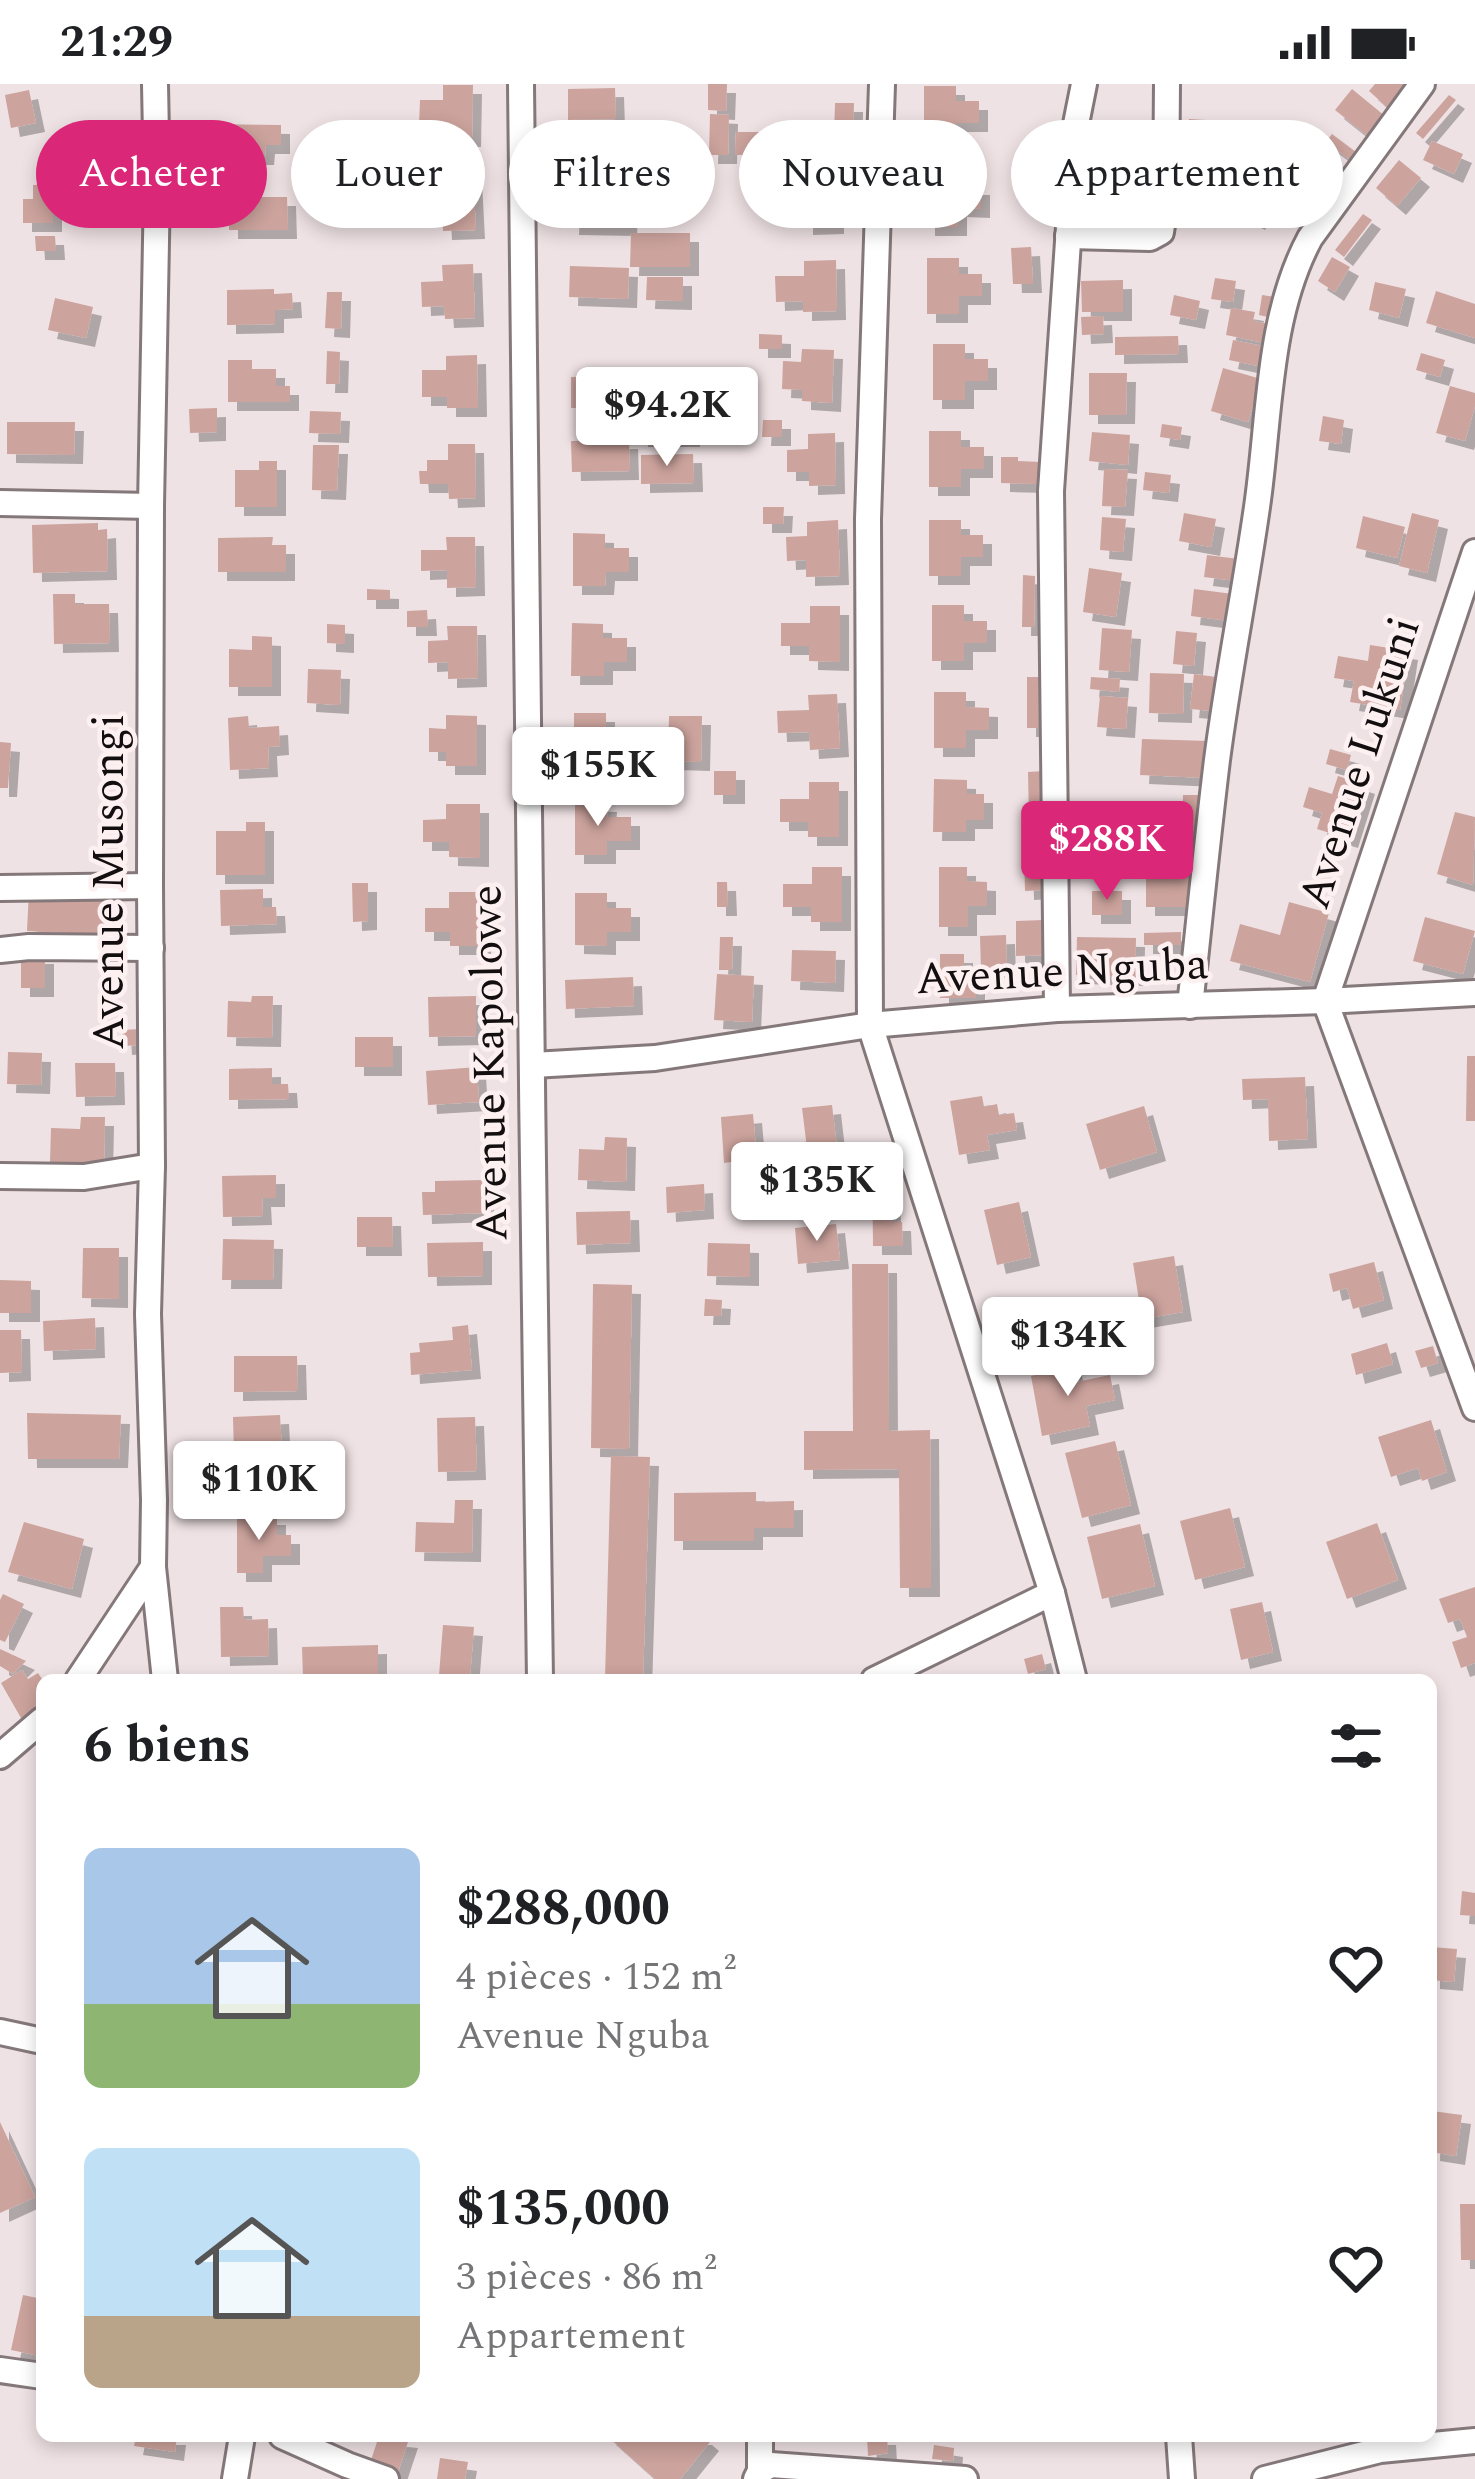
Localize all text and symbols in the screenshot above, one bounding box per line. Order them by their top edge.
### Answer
text: 21:29 [60,8,173,77]
chip: Acheter [36,120,267,228]
chip: Louer [291,120,485,228]
chip: Filtres [509,120,715,228]
chip: Nouveau [739,120,987,228]
chip: Appartement [1011,120,1343,228]
pin: $94.2K [569,367,765,469]
text: $94.2K [603,376,731,435]
street label: Avenue Lukuni [1280,608,1440,918]
street label: Avenue Musongi [75,714,144,1050]
pin: $155K [514,727,682,829]
text: $155K [539,736,657,795]
pin: $288K [1023,801,1191,903]
text: $288K [1048,810,1166,869]
street label: Avenue Kapolowe [452,884,528,1242]
street label: Avenue Nguba [914,930,1210,1014]
pin: $135K [733,1142,901,1244]
text: $135K [758,1151,876,1210]
pin: $134K [984,1297,1152,1399]
text: $134K [1009,1306,1127,1365]
pin: $110K [175,1441,343,1543]
text: $110K [200,1450,318,1509]
text: 6 biens [84,1707,251,1785]
icon: filters [1323,1713,1389,1779]
text: $288,000 [456,1870,670,1948]
icon: home [180,1896,324,2040]
icon: heart [1323,1935,1389,2001]
text: 4 pièces · 152 m² [456,1948,736,2007]
text: Avenue Nguba [456,2007,710,2066]
text: $135,000 [456,2170,670,2248]
icon: home [180,2196,324,2340]
icon: heart [1323,2235,1389,2301]
text: 3 pièces · 86 m² [456,2248,717,2307]
text: Appartement [456,2307,686,2366]

